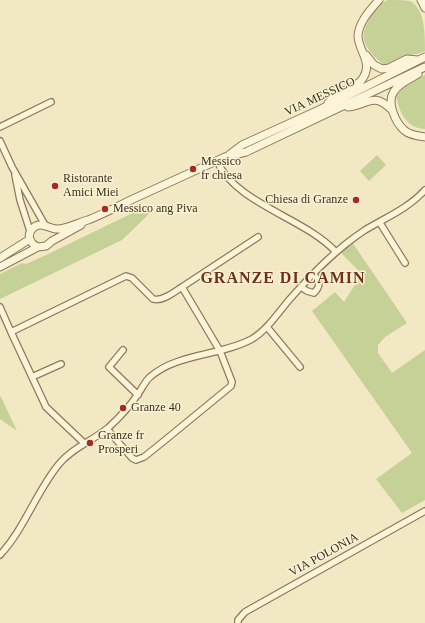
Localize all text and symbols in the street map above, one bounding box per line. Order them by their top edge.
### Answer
street label: VIA MESSICO [282,74,358,120]
place label: Messico fr chiesa [201,155,242,183]
marker: Messico fr chiesa [188,164,198,174]
place label: Ristorante Amici Miei [63,172,119,200]
marker: Ristorante Amici Miei [50,181,60,191]
place label: Chiesa di Granze [265,193,348,207]
marker: Chiesa di Granze [351,195,361,205]
place label: Messico ang Piva [113,202,198,216]
marker: Messico ang Piva [100,204,110,214]
district label: GRANZE DI CAMIN [200,269,366,289]
place label: Granze 40 [131,401,181,415]
marker: Granze 40 [118,403,128,413]
place label: Granze fr Prosperi [98,429,144,457]
marker: Granze fr Prosperi [85,438,95,448]
street label: VIA POLONIA [287,530,361,580]

